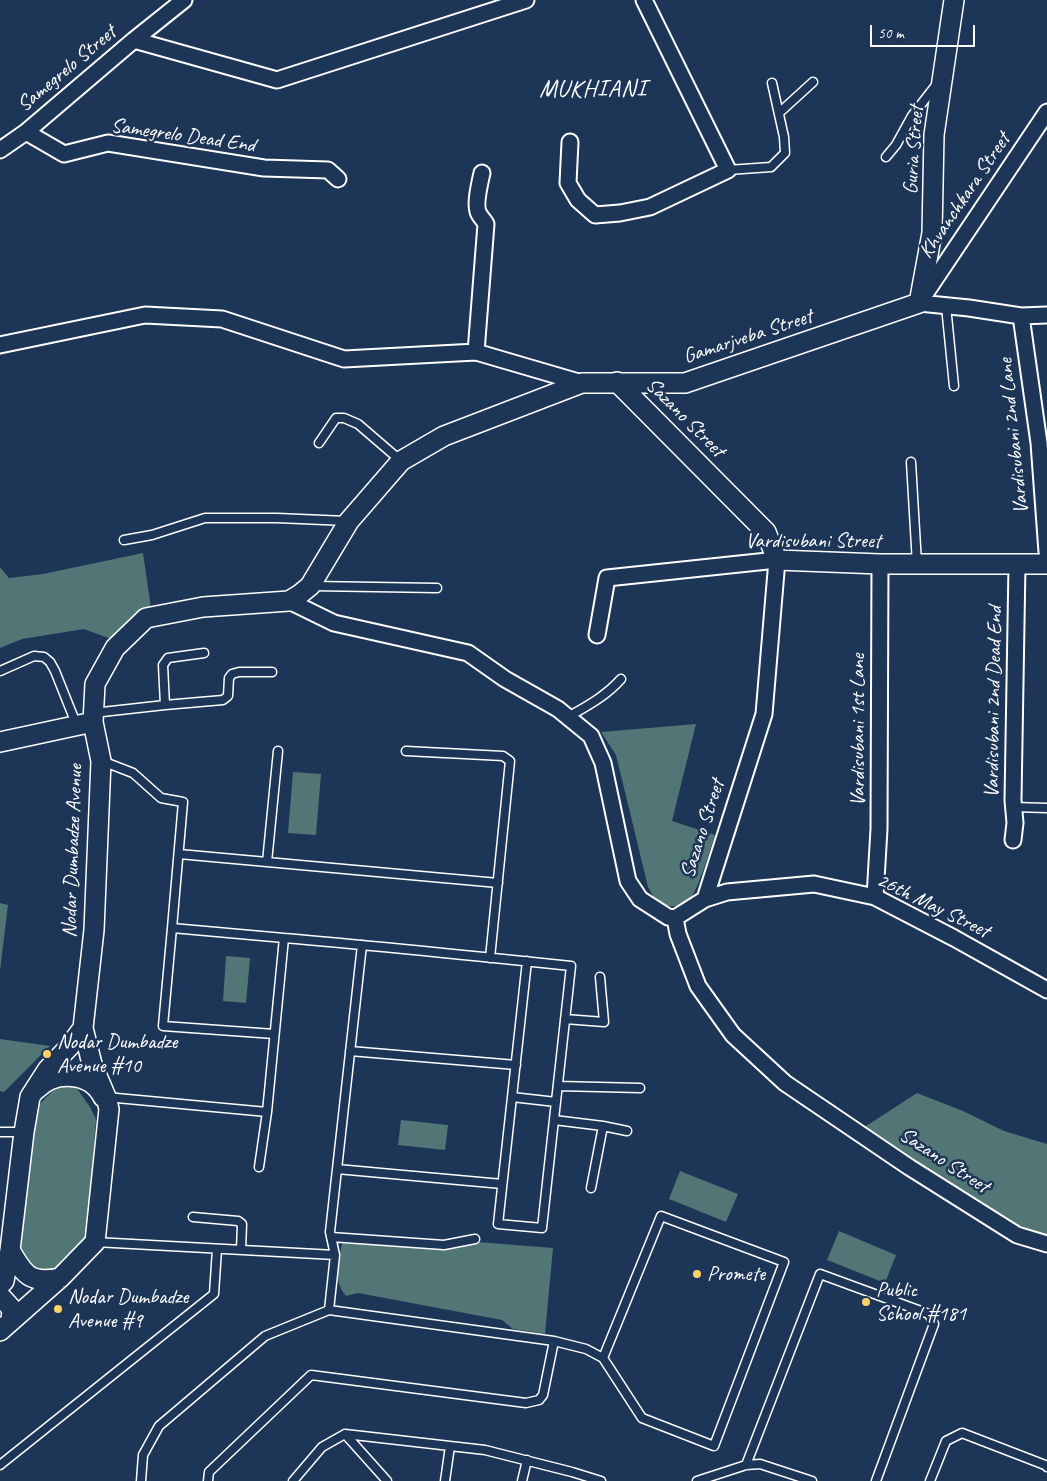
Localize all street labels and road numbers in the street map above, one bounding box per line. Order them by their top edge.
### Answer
street label: Samegrelo Street [12,20,122,118]
street label: Guria Street [898,105,930,195]
street label: Samegrelo Dead End [109,113,257,159]
street label: Khvanchkara Street [914,128,1016,264]
street label: Gamarjveba Street [680,304,816,370]
street label: Vardisubani 2nd Lane [993,357,1035,515]
street label: Sazano Street [640,373,730,463]
street label: Vardisubani Street [745,528,881,554]
street label: Vardisubani 2nd Dead End [980,606,1008,798]
street label: Vardisubani 1st Lane [845,654,871,806]
street label: Nodar Dumbadze Avenue [57,764,89,938]
street label: Sazano Street [675,777,731,881]
street label: 26th May Street [873,868,993,944]
street label: Sazano Street [894,1123,994,1199]

